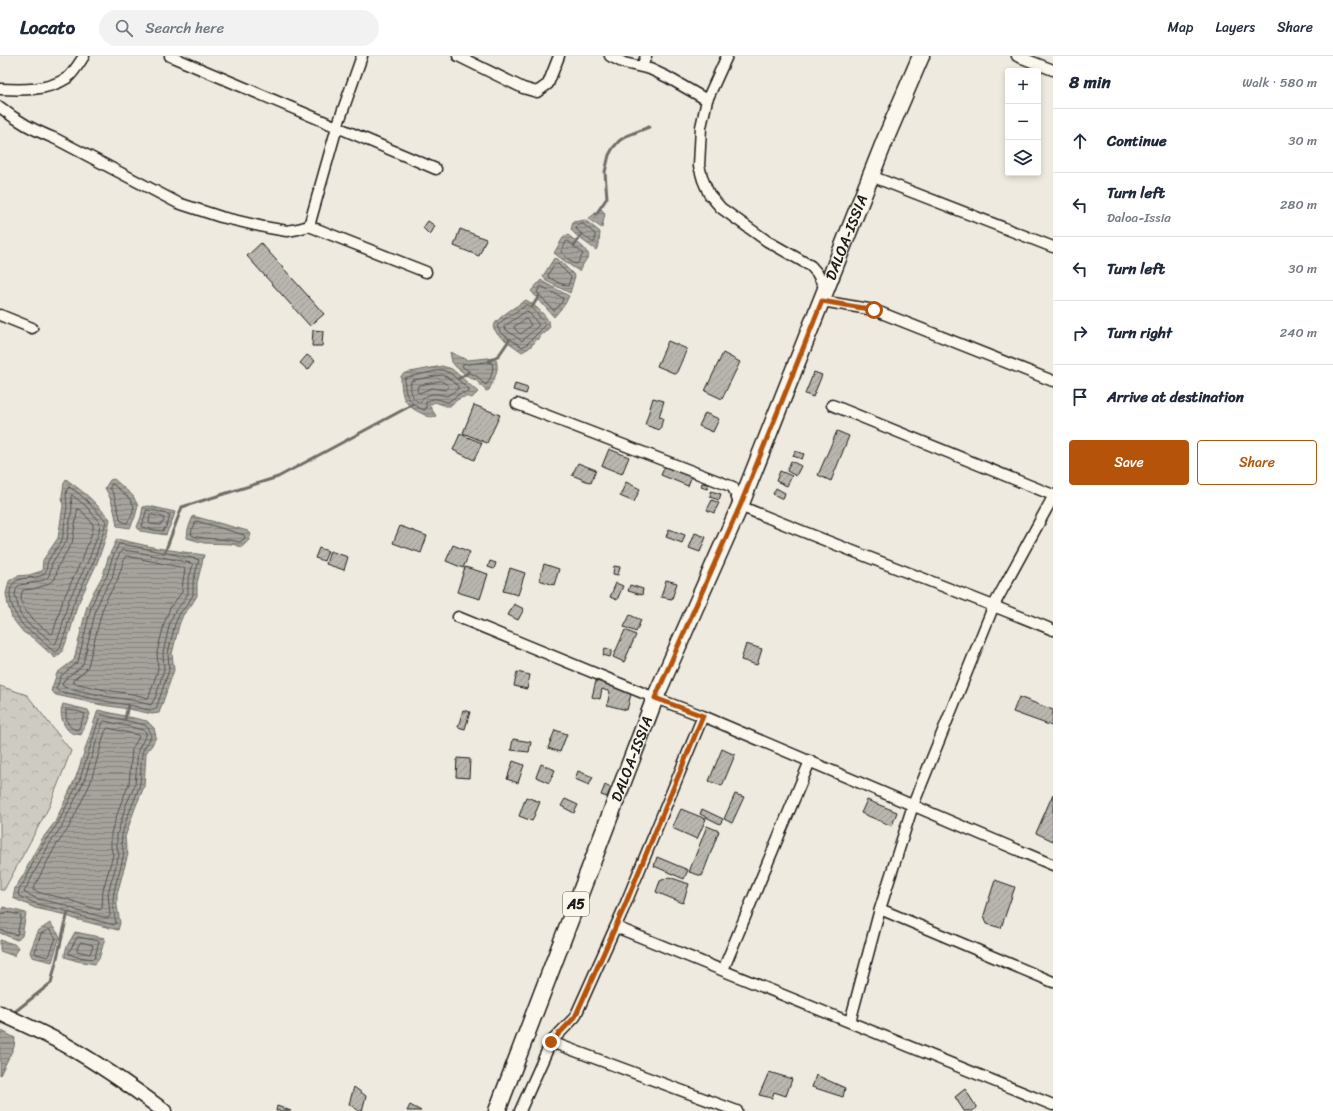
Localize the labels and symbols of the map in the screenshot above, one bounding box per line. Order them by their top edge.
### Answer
street label: DALOA-ISSIA [818,191,875,284]
route start [865,301,883,319]
street label: DALOA-ISSIA [603,712,660,806]
road number: A5 [563,892,589,916]
route end [542,1033,560,1051]

